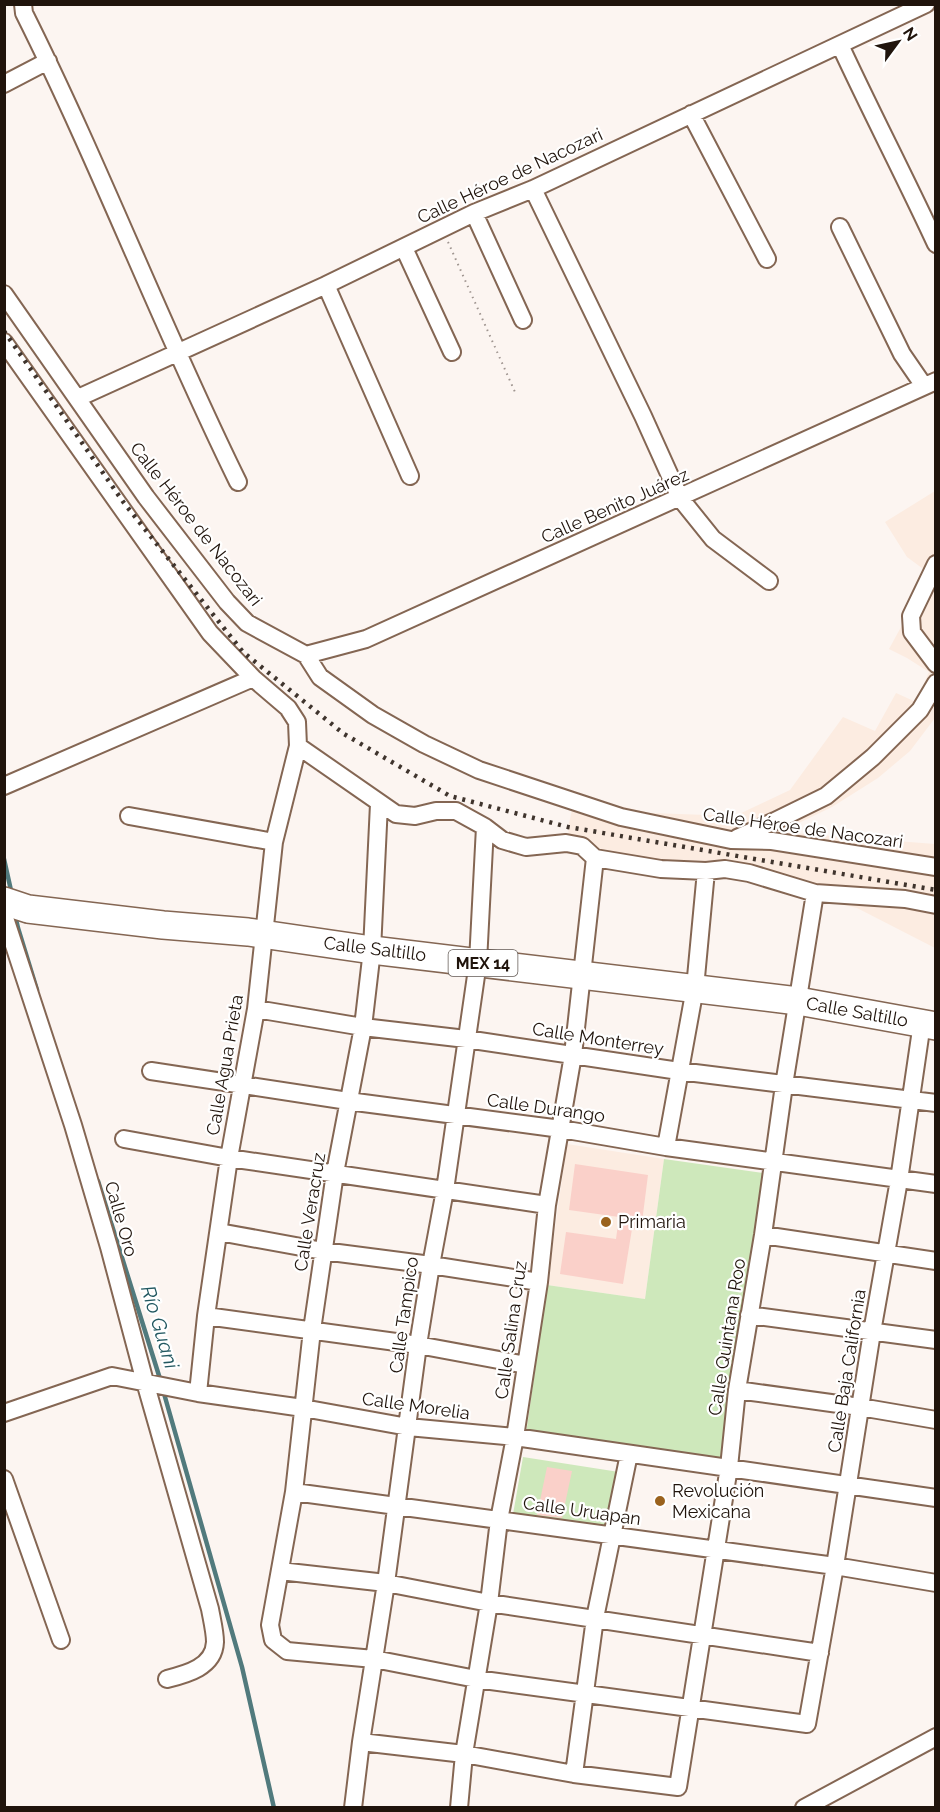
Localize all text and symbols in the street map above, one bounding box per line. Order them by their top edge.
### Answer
north arrow [868,12,928,72]
text: N [899,24,921,44]
street label: Calle Héroe de Nacozari [414,123,606,228]
street label: Calle Héroe de Nacozari [126,438,267,610]
street label: Calle Benito Juárez [538,464,692,548]
street label: Calle Héroe de Nacozari [702,803,904,852]
street label: Calle Saltillo [323,932,428,965]
road number: MEX 14 [448,950,518,976]
street label: Calle Saltillo [804,992,910,1031]
street label: Calle Agua Prieta [202,993,247,1137]
street label: Calle Monterrey [531,1018,665,1059]
street label: Calle Durango [486,1089,607,1126]
street label: Calle Veracruz [290,1151,329,1273]
street label: Calle Oro [101,1179,142,1259]
place label: Primaria [618,1211,686,1232]
marker: Primaria [599,1215,613,1229]
street label: Calle Tampico [385,1255,422,1375]
street label: Calle Quintana Roo [704,1256,749,1417]
street label: Calle Salina Cruz [490,1259,531,1401]
water label: Río Guani [136,1283,184,1372]
street label: Calle Baja California [823,1288,870,1454]
street label: Calle Morelia [361,1388,471,1423]
place label: Revolución Mexicana [672,1480,764,1522]
street label: Calle Uruapan [522,1492,642,1529]
marker: Revolución Mexicana [653,1494,667,1508]

